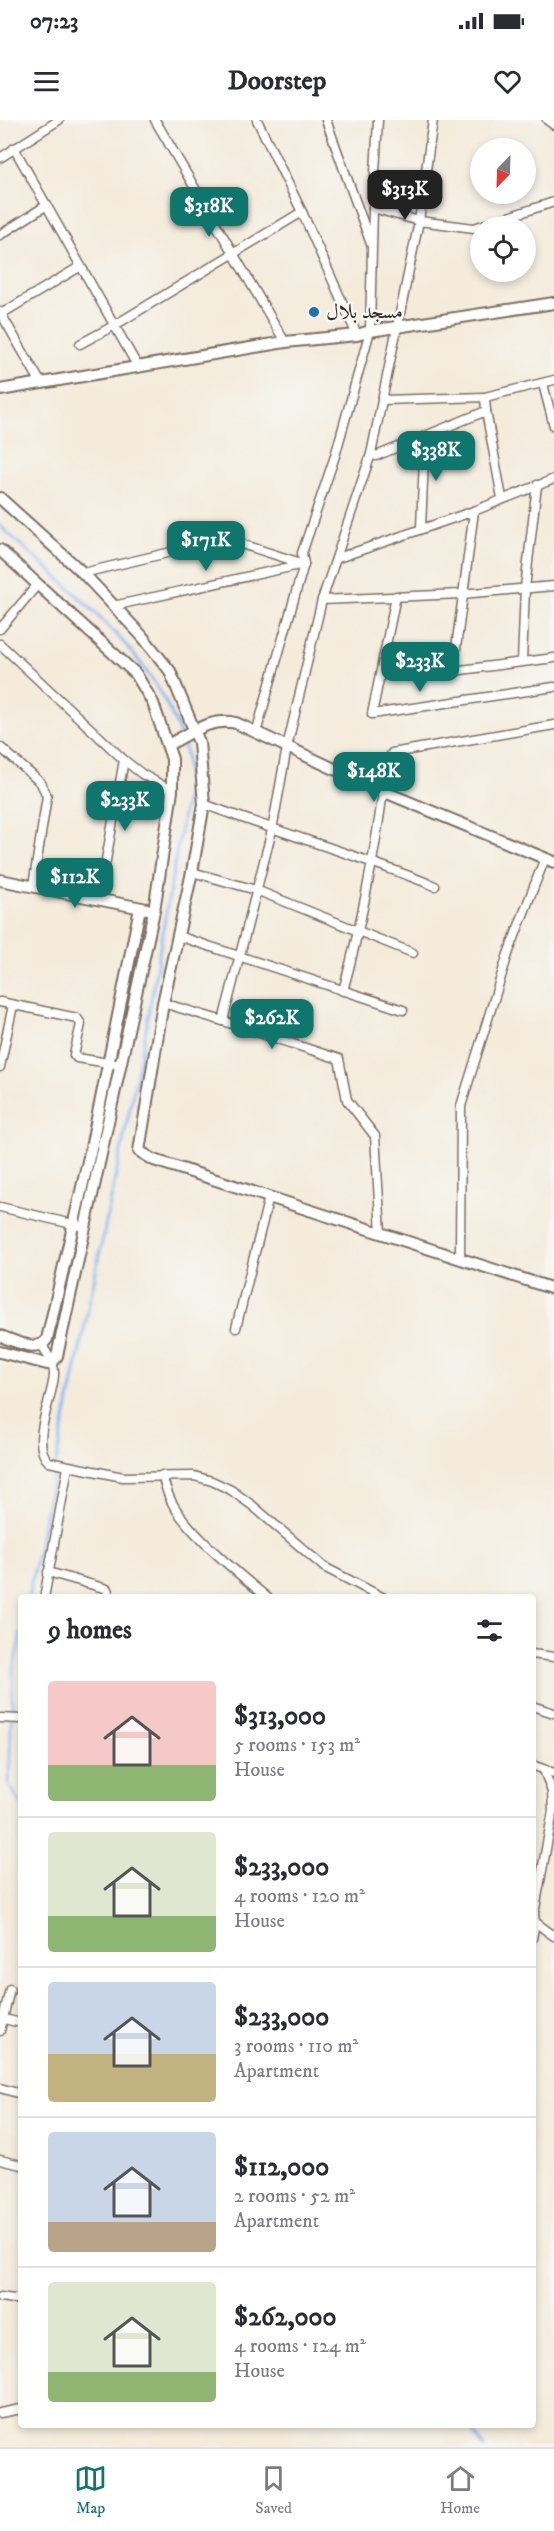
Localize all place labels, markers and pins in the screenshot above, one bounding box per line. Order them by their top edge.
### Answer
pin: $313K [363,170,447,221]
pin: $318K [167,187,251,238]
place label: مسجد بلال [326,299,403,325]
marker: مسجد بلال [307,305,321,319]
pin: $338K [394,431,478,482]
pin: $171K [164,521,248,572]
pin: $233K [378,642,462,693]
pin: $148K [332,752,416,803]
pin: $233K [83,781,167,832]
pin: $112K [33,858,117,909]
pin: $262K [230,999,314,1050]

